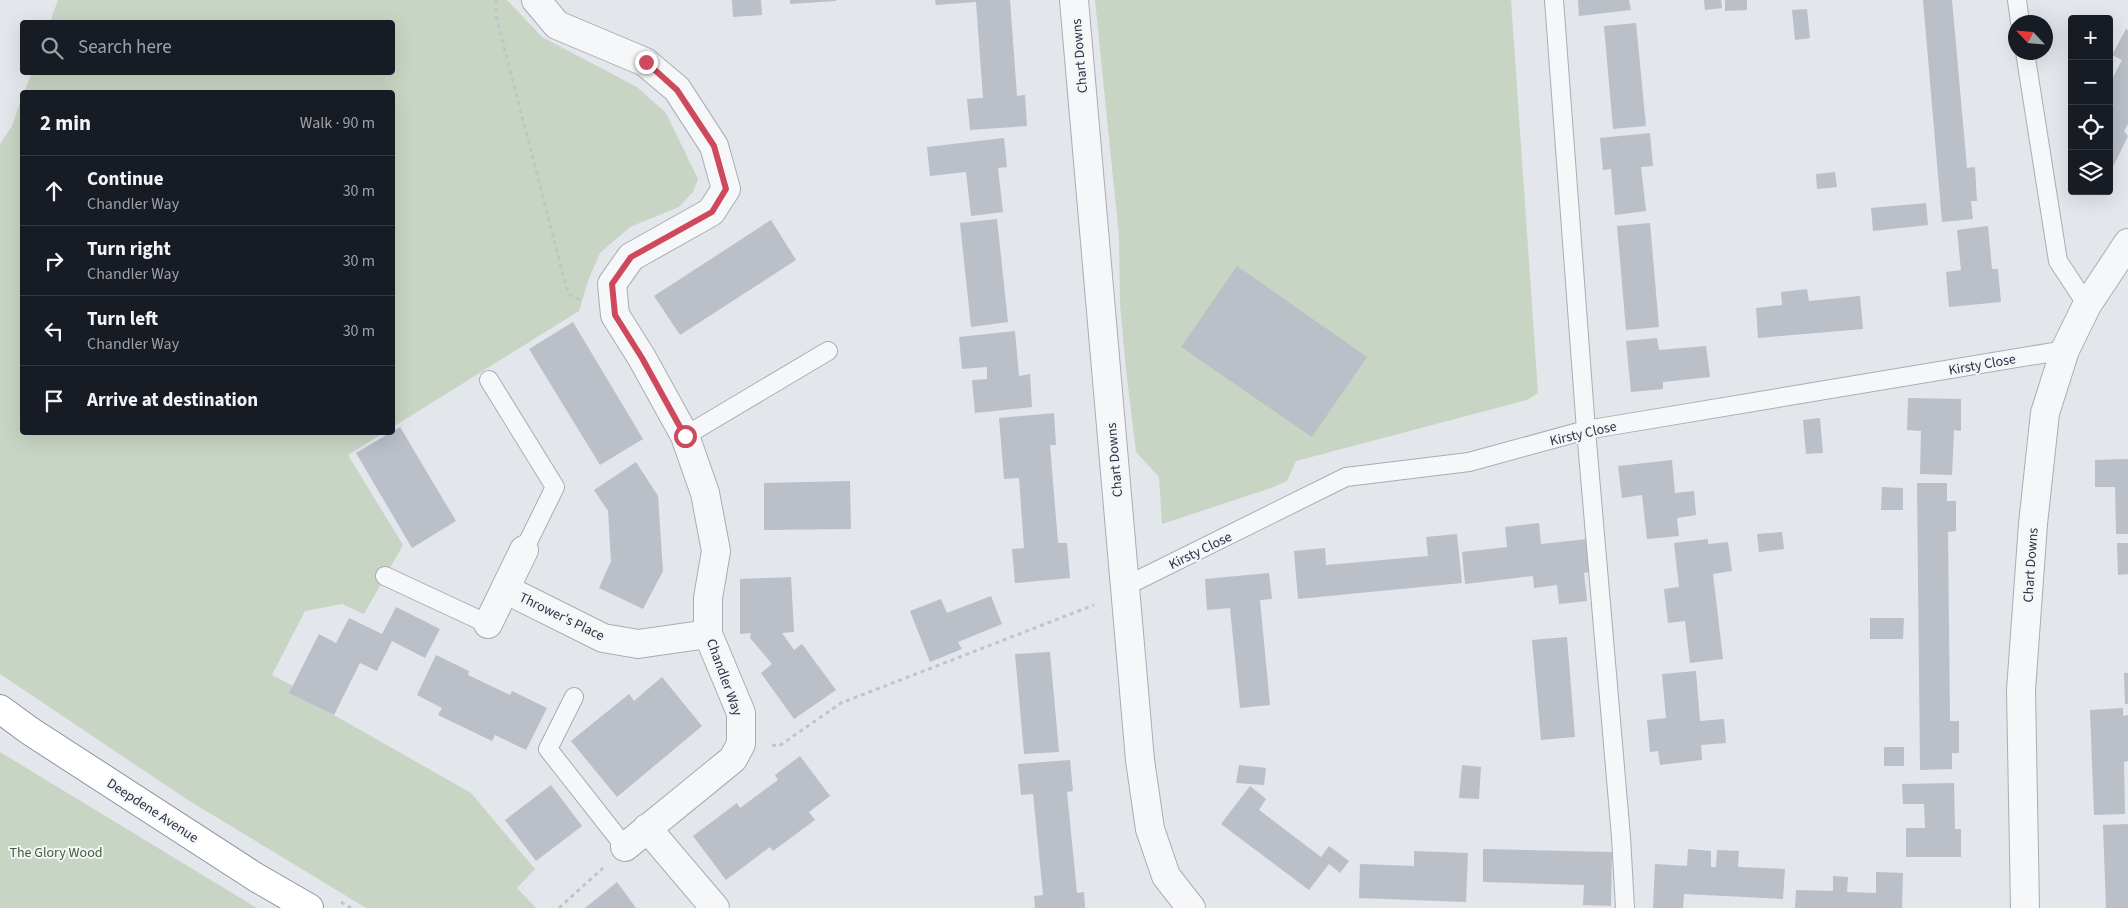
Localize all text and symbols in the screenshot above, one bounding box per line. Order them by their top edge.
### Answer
north arrow [2008,15,2053,60]
map controls [2068,15,2113,195]
button: + [2068,15,2113,60]
street label: Chart Downs [1067,18,1093,94]
search box [20,20,395,75]
icon: search [38,34,66,62]
text: Search here [78,34,172,61]
route end [635,51,658,74]
button: − [2068,60,2113,105]
button: locate [2068,105,2113,150]
text: 2 min [40,108,91,138]
text: Walk · 90 m [300,112,375,134]
button: layers [2068,150,2113,195]
text: Continue [87,166,164,193]
icon: ahead [40,177,68,205]
text: 30 m [343,180,375,202]
text: Chandler Way [87,193,179,215]
text: Turn right [87,236,171,263]
icon: right [40,247,68,275]
text: 30 m [343,250,375,272]
text: Chandler Way [87,263,179,285]
text: Turn left [87,306,158,333]
icon: left [40,317,68,345]
text: 30 m [343,320,375,342]
text: Chandler Way [87,333,179,355]
street label: Kirsty Close [1947,349,2017,381]
icon: arrive [40,387,68,415]
text: Arrive at destination [87,387,258,414]
street label: Kirsty Close [1548,417,1619,451]
street label: Chart Downs [1102,422,1128,498]
route start [674,425,697,448]
street label: Kirsty Close [1166,527,1235,575]
street label: Chart Downs [2018,527,2044,603]
street label: Thrower's Place [516,588,608,646]
street label: Chandler Way [701,636,747,719]
street label: Deepdene Avenue [103,774,202,848]
park label: The Glory Wood [9,843,103,863]

